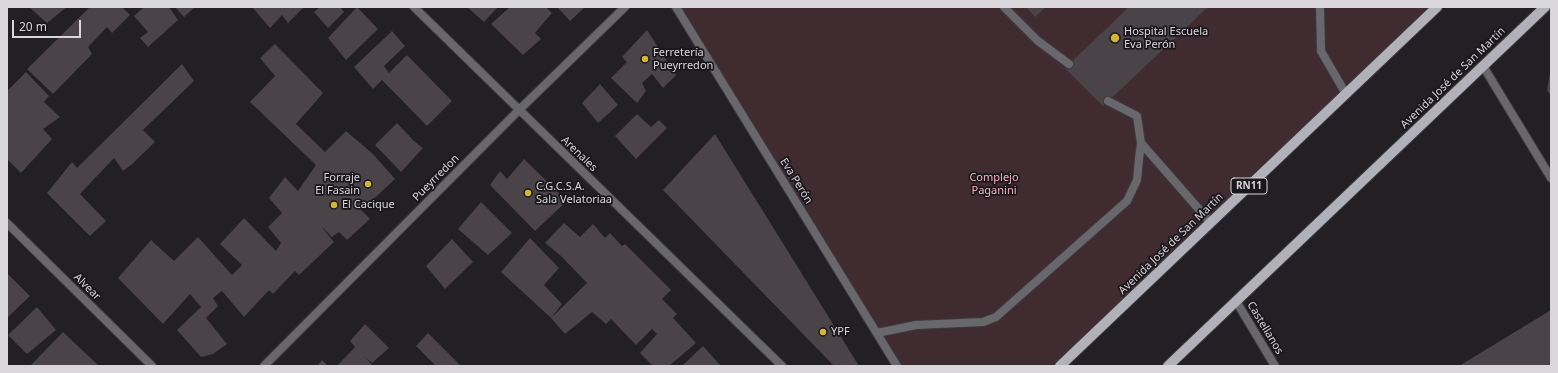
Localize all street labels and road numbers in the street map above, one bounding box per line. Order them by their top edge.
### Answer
street label: Avenida José de San Martín [1398,25,1508,131]
street label: Arenales [558,134,600,174]
street label: Pueyrredon [410,152,462,204]
street label: Eva Perón [777,156,815,206]
road number: RN11 [1231,178,1267,194]
street label: Avenida José de San Martín [1116,191,1226,297]
street label: Alvear [71,271,103,303]
street label: Castellanos [1244,299,1286,357]

